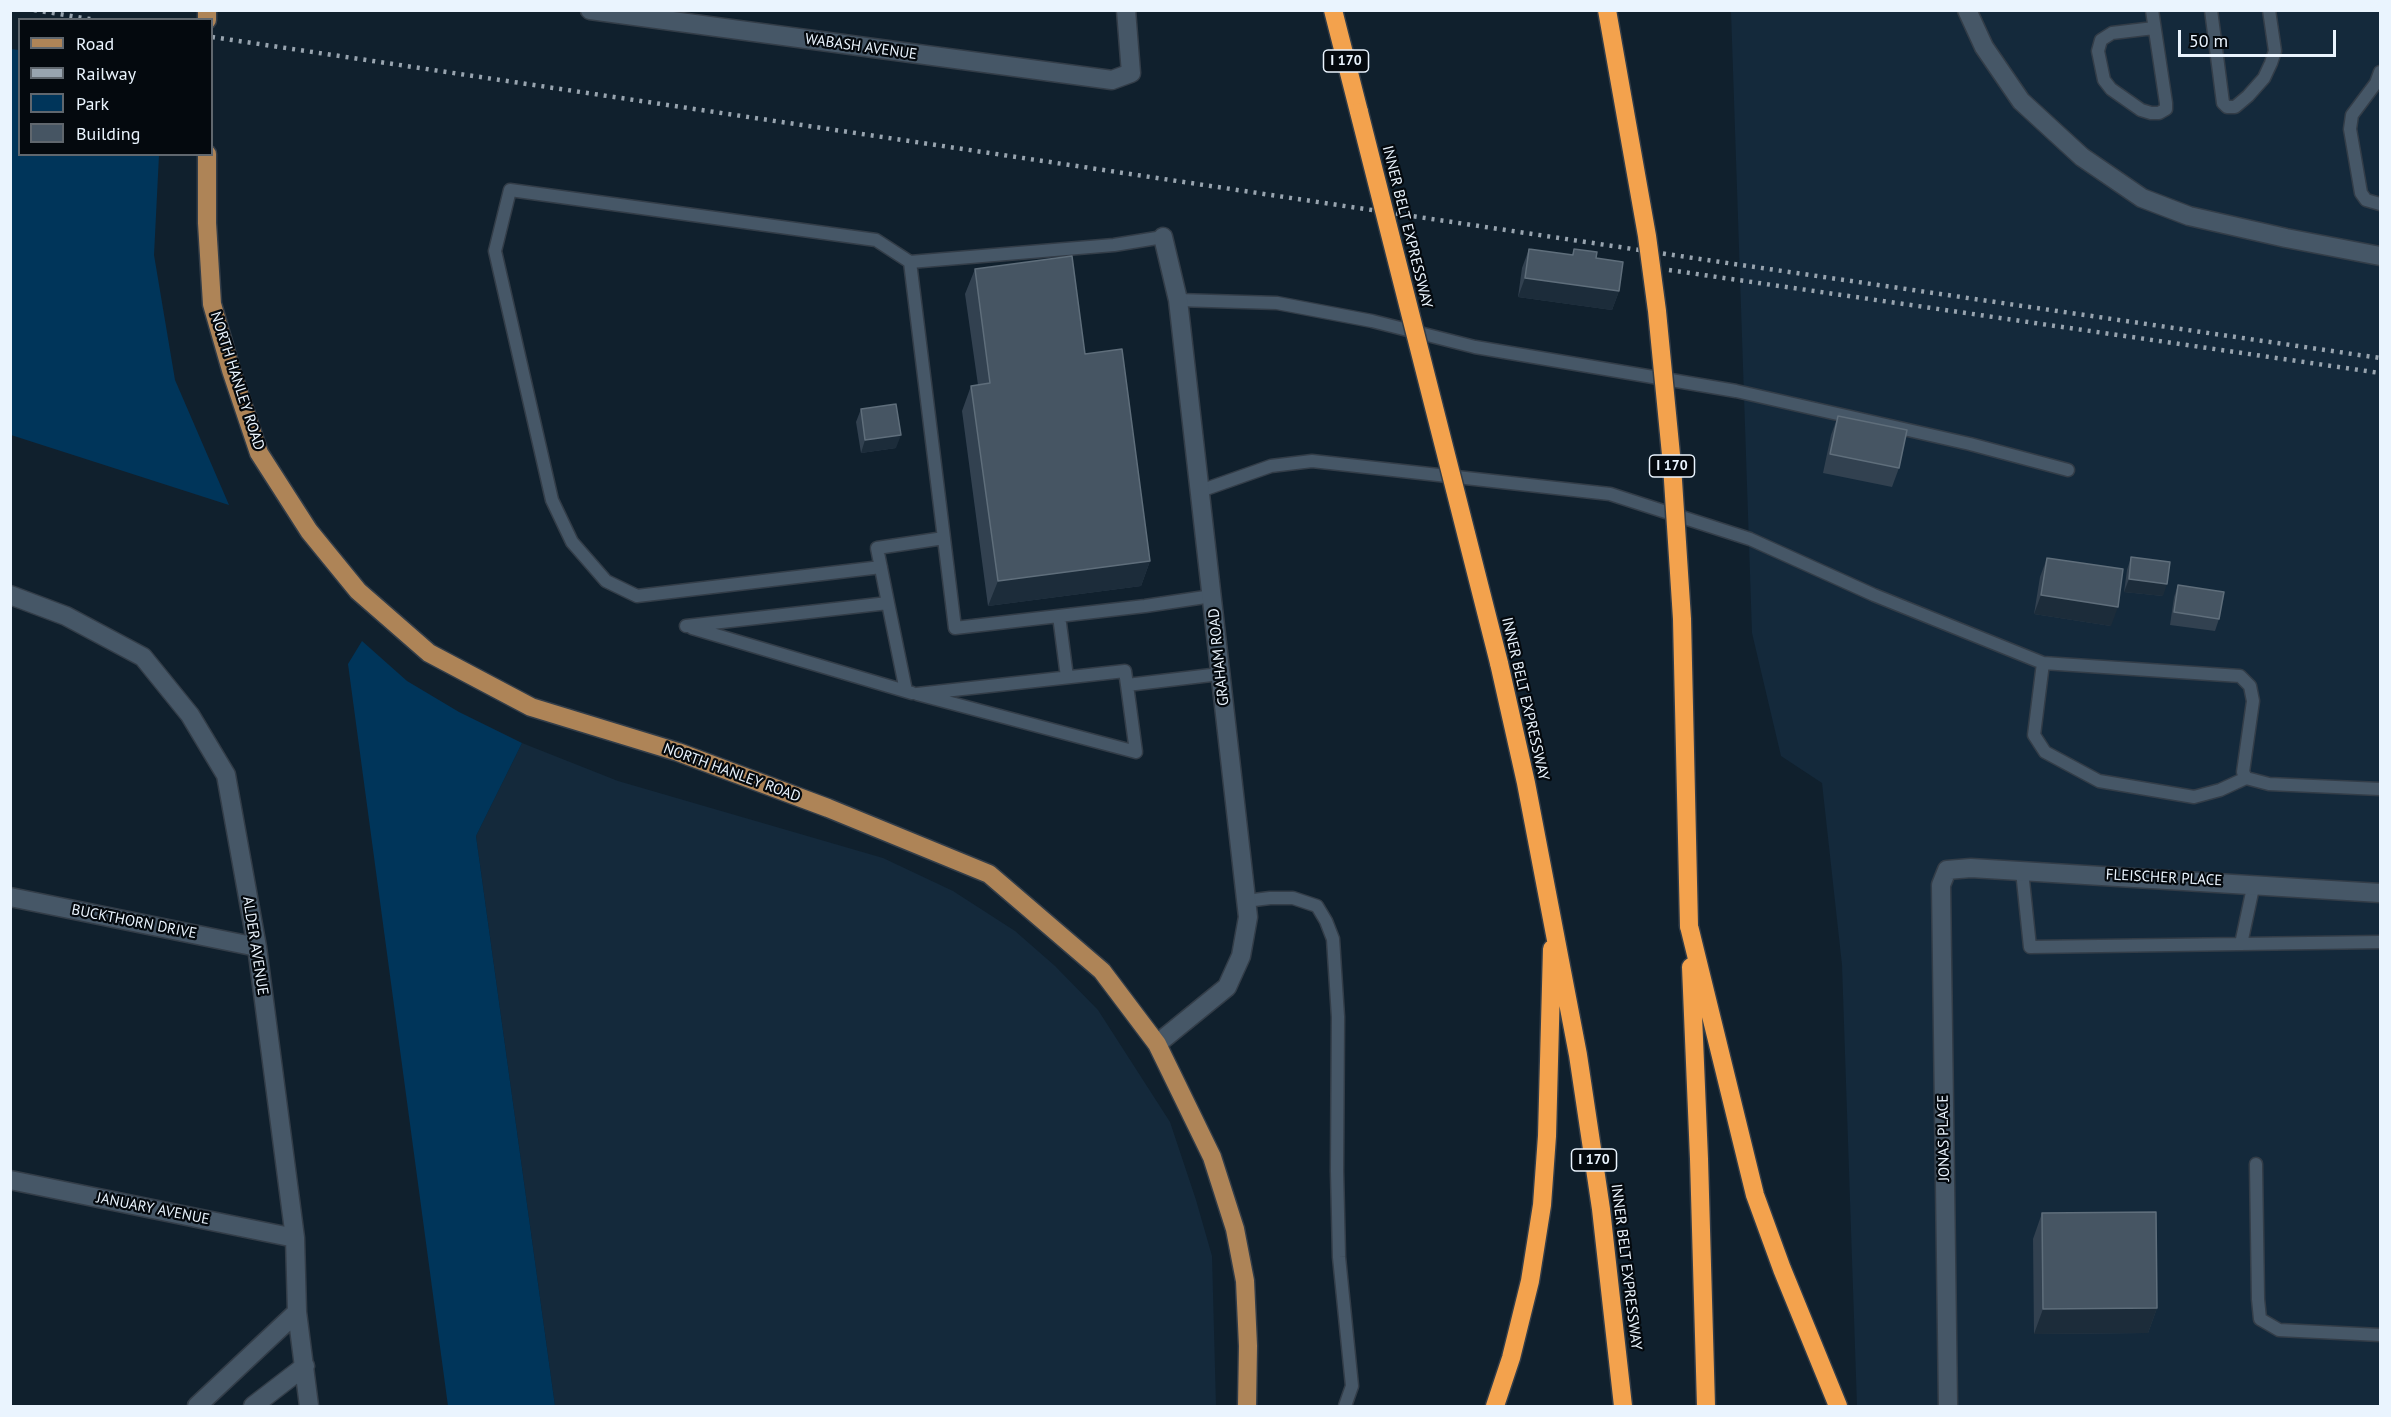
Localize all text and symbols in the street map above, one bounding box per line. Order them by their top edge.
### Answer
legend [18,18,213,156]
scale bar [2181,18,2338,56]
text: 50 m [2189,29,2228,52]
street label: WABASH AVENUE [804,30,918,64]
text: Road [76,32,114,55]
road number: I 170 [1324,50,1368,72]
text: Railway [76,62,136,85]
text: Park [76,92,109,115]
text: Building [76,122,140,145]
street label: INNER BELT EXPRESSWAY [1378,144,1436,310]
street label: NORTH HANLEY ROAD [206,309,268,453]
road number: I 170 [1650,455,1694,477]
street label: GRAHAM ROAD [1205,607,1233,707]
street label: INNER BELT EXPRESSWAY [1497,615,1553,783]
street label: NORTH HANLEY ROAD [661,740,803,806]
street label: FLEISCHER PLACE [2105,866,2223,890]
street label: ALDER AVENUE [238,895,272,997]
street label: BUCKTHORN DRIVE [70,901,198,943]
street label: JONAS PLACE [1934,1094,1954,1182]
road number: I 170 [1572,1149,1616,1171]
street label: INNER BELT EXPRESSWAY [1607,1183,1645,1351]
street label: JANUARY AVENUE [95,1189,211,1229]

